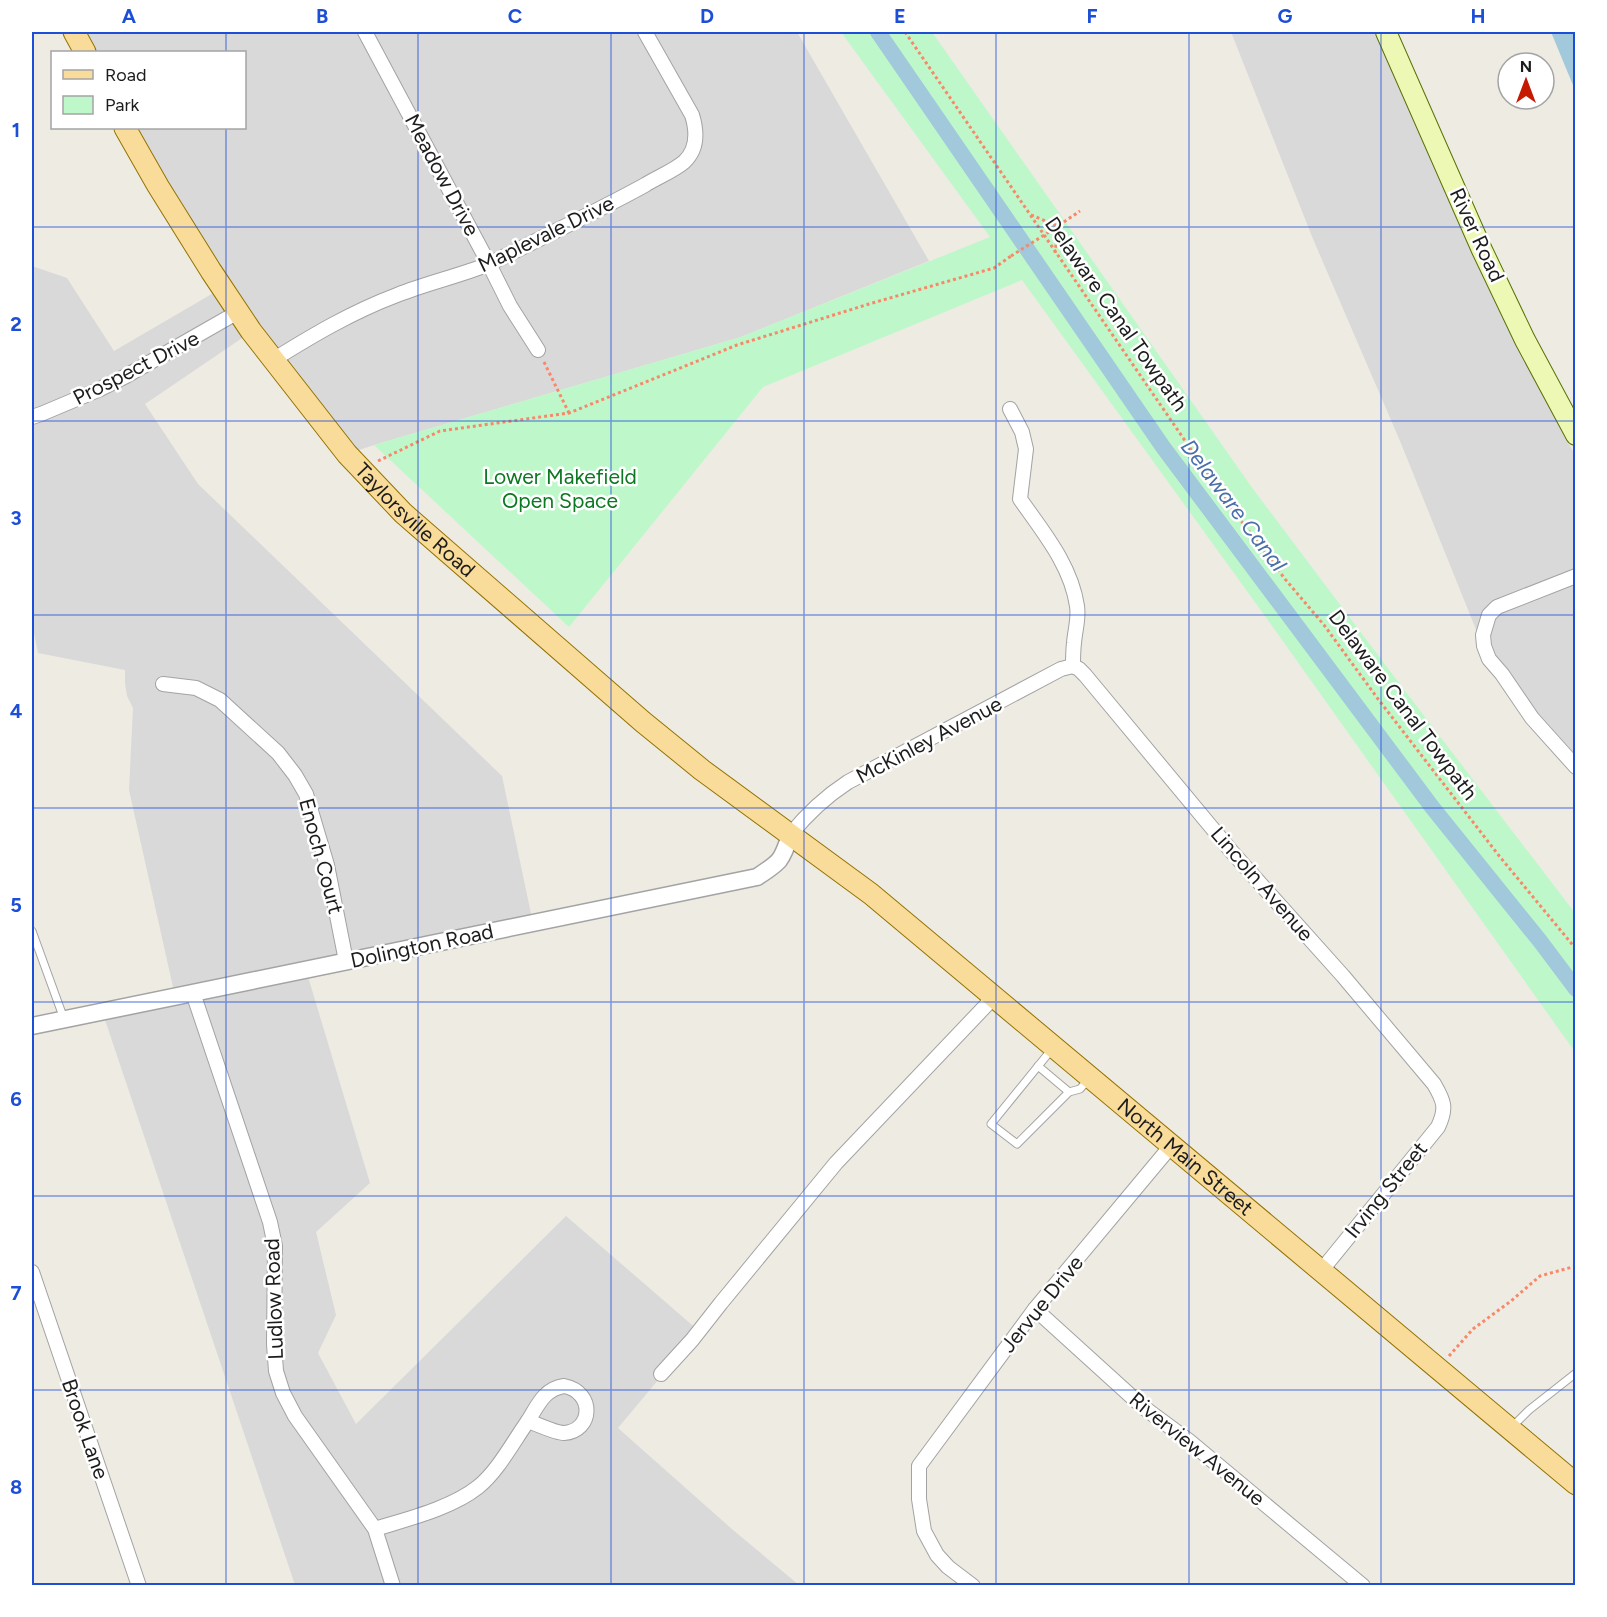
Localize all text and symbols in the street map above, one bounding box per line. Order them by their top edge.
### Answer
text: A [122,4,137,28]
text: B [316,4,328,28]
text: C [508,4,522,28]
text: D [700,4,714,28]
text: E [894,4,906,28]
text: F [1086,4,1098,28]
text: G [1278,4,1293,28]
text: H [1471,4,1486,28]
legend [51,51,246,129]
north arrow [1496,51,1556,111]
text: N [1520,57,1532,76]
text: Road [105,64,146,86]
text: Park [105,94,140,116]
street label: Meadow Drive [400,110,485,240]
text: 1 [12,118,20,142]
street label: River Road [1445,184,1510,286]
street label: Maplevale Drive [474,190,618,277]
street label: Delaware Canal Towpath [1040,212,1193,416]
text: 2 [10,312,22,336]
street label: Prospect Drive [69,325,203,410]
water label: Delaware Canal [1175,434,1292,577]
street label: Taylorsville Road [350,457,481,582]
park label: Lower Makefield Open Space [483,464,637,513]
text: 3 [10,506,22,530]
street label: Delaware Canal Towpath [1324,605,1483,805]
street label: McKinley Avenue [852,691,1006,789]
text: 4 [10,699,23,723]
street label: Enoch Court [294,795,349,916]
street label: Lincoln Avenue [1206,821,1319,946]
text: 5 [10,893,22,917]
street label: Dolington Road [348,918,496,973]
text: 6 [10,1087,22,1111]
street label: North Main Street [1112,1093,1259,1221]
street label: Irving Street [1339,1136,1432,1243]
street label: Ludlow Road [259,1238,288,1360]
street label: Jervue Drive [995,1250,1088,1357]
text: 7 [10,1281,22,1305]
street label: Brook Lane [57,1375,114,1482]
street label: Riverview Avenue [1125,1386,1270,1511]
text: 8 [10,1475,22,1499]

